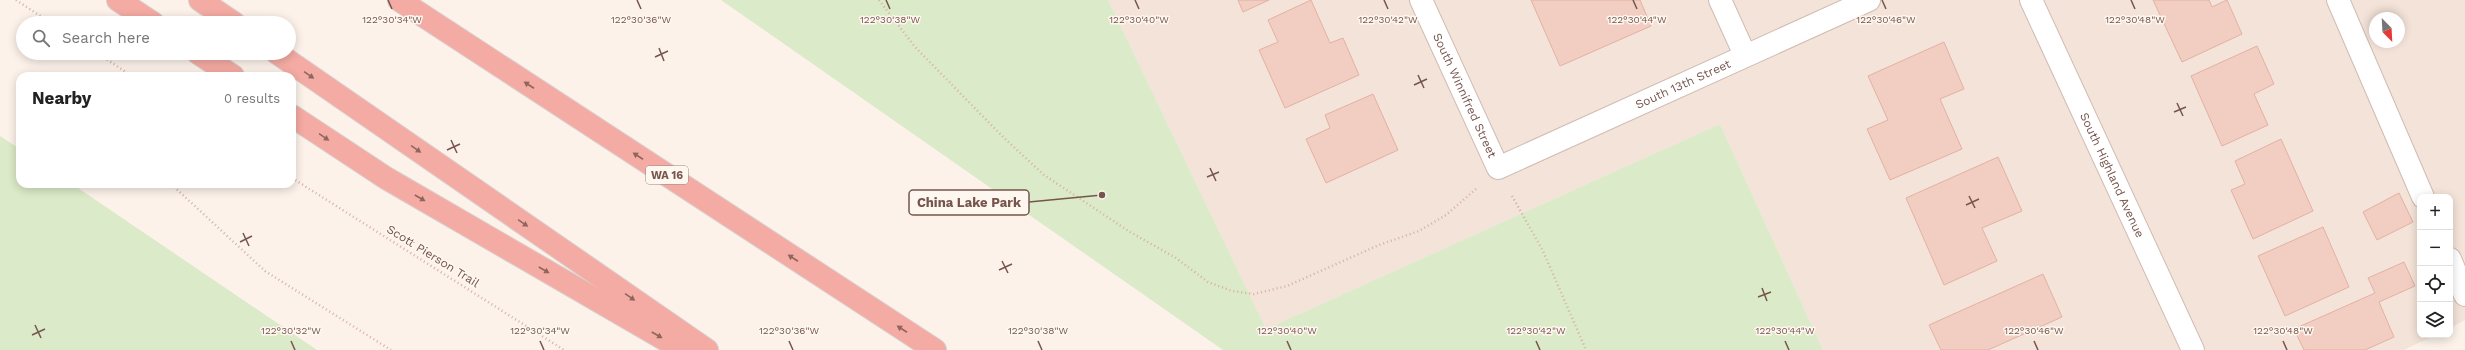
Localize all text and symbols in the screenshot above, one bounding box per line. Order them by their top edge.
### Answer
north arrow [2369,12,2405,48]
text: 122°30'34"W [362,14,422,25]
text: 122°30'36"W [611,14,671,25]
text: 122°30'38"W [860,14,920,25]
text: 122°30'40"W [1109,14,1169,25]
text: 122°30'42"W [1358,14,1418,25]
text: 122°30'44"W [1608,14,1667,25]
text: 122°30'46"W [1856,14,1916,25]
text: 122°30'48"W [2105,14,2165,25]
search box [16,16,296,60]
icon: search [30,27,52,49]
text: Search here [62,29,150,47]
street label: South Winnifred Street [1430,31,1499,160]
street label: South 13th Street [1633,57,1733,112]
one-way arrow [304,71,314,79]
one-way arrow [524,81,534,89]
text: Nearby [32,88,91,108]
text: 0 results [224,91,280,106]
street label: South Highland Avenue [2077,110,2147,240]
one-way arrow [319,133,330,141]
one-way arrow [411,145,421,153]
one-way arrow [633,152,643,160]
road number: WA 16 [646,166,688,184]
callout: China Lake Park [909,190,1029,215]
one-way arrow [414,194,426,201]
map controls [2417,194,2453,338]
button: + [2417,194,2453,230]
text: China Lake Park [917,195,1022,210]
one-way arrow [518,219,528,227]
street label: Scott Pierson Trail [384,222,482,290]
button: − [2417,230,2453,266]
one-way arrow [788,254,799,261]
one-way arrow [538,266,550,273]
button: locate [2417,266,2453,302]
one-way arrow [625,293,635,301]
button: layers [2417,302,2453,338]
text: 122°30'32"W [261,325,321,336]
text: 122°30'34"W [510,325,570,336]
text: 122°30'36"W [759,325,819,336]
one-way arrow [897,325,908,333]
text: 122°30'38"W [1008,325,1068,336]
text: 122°30'40"W [1257,325,1317,336]
text: 122°30'42"W [1506,325,1566,336]
text: 122°30'44"W [1756,325,1815,336]
text: 122°30'46"W [2004,325,2064,336]
text: 122°30'48"W [2253,325,2313,336]
one-way arrow [652,331,662,339]

